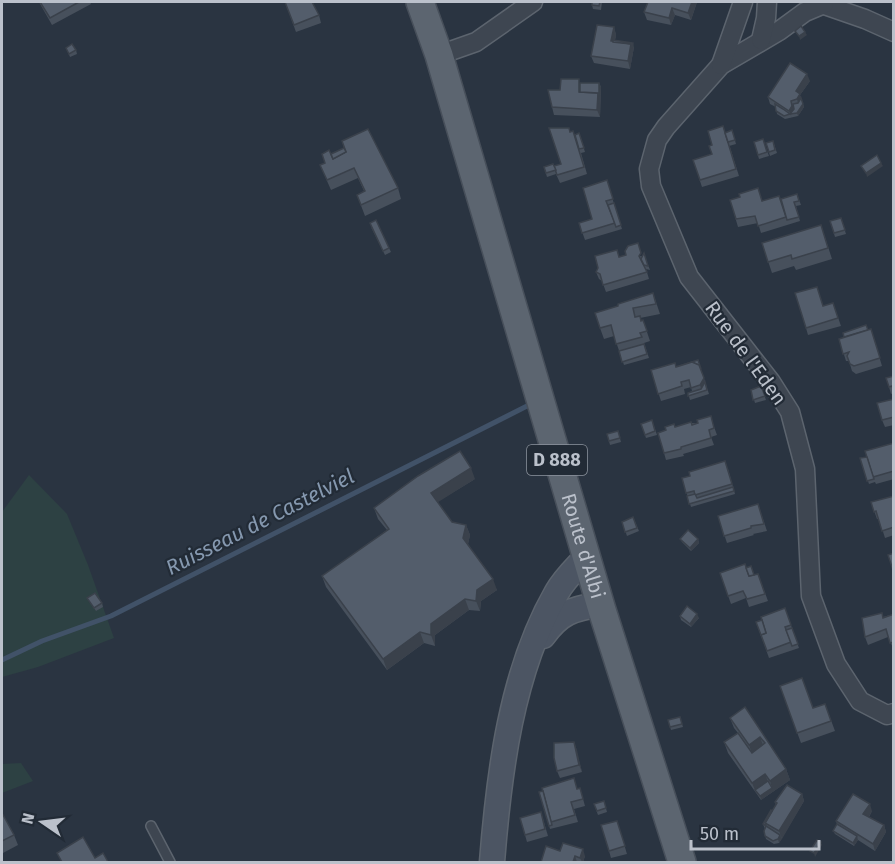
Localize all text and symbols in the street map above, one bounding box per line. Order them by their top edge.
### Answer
street label: Rue de l'Eden [700,296,792,410]
road number: D 888 [527,445,587,475]
water label: Ruisseau de Castelviel [161,463,359,581]
street label: Route d'Albi [556,490,610,602]
north arrow [12,792,72,852]
text: N [17,811,38,826]
scale bar [691,813,818,851]
text: 50 m [700,823,739,845]

